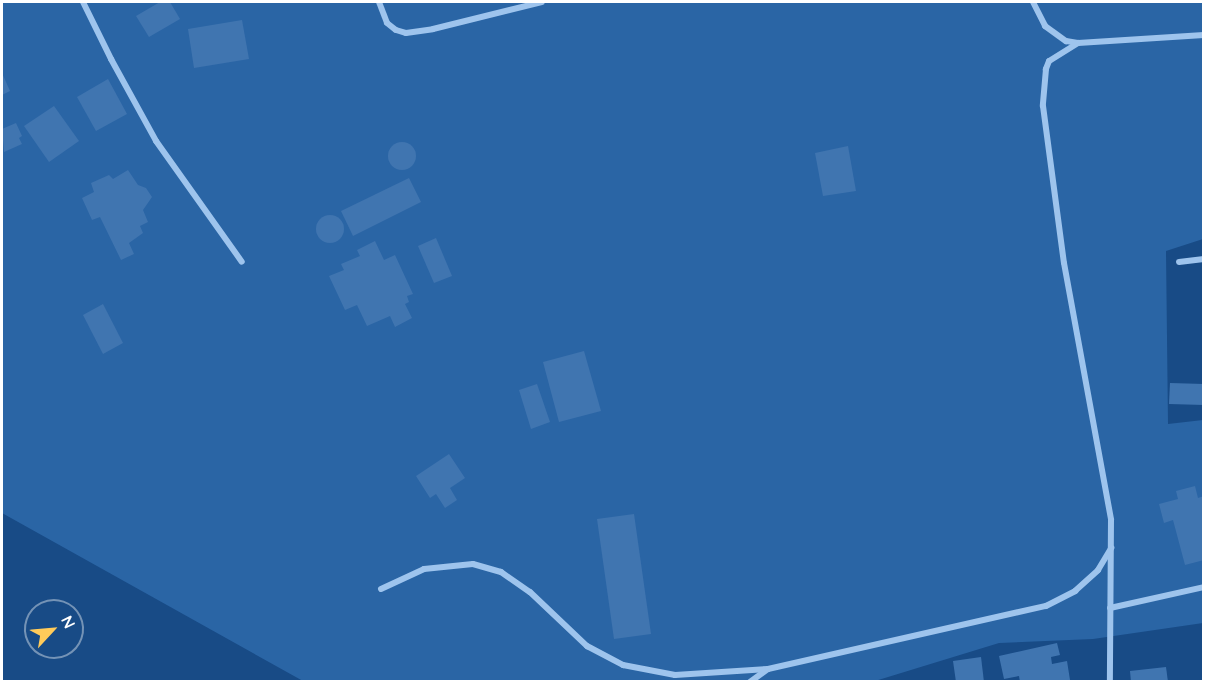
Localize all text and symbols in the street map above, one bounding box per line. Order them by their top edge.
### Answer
north arrow [24,599,84,659]
text: N [57,612,80,632]

